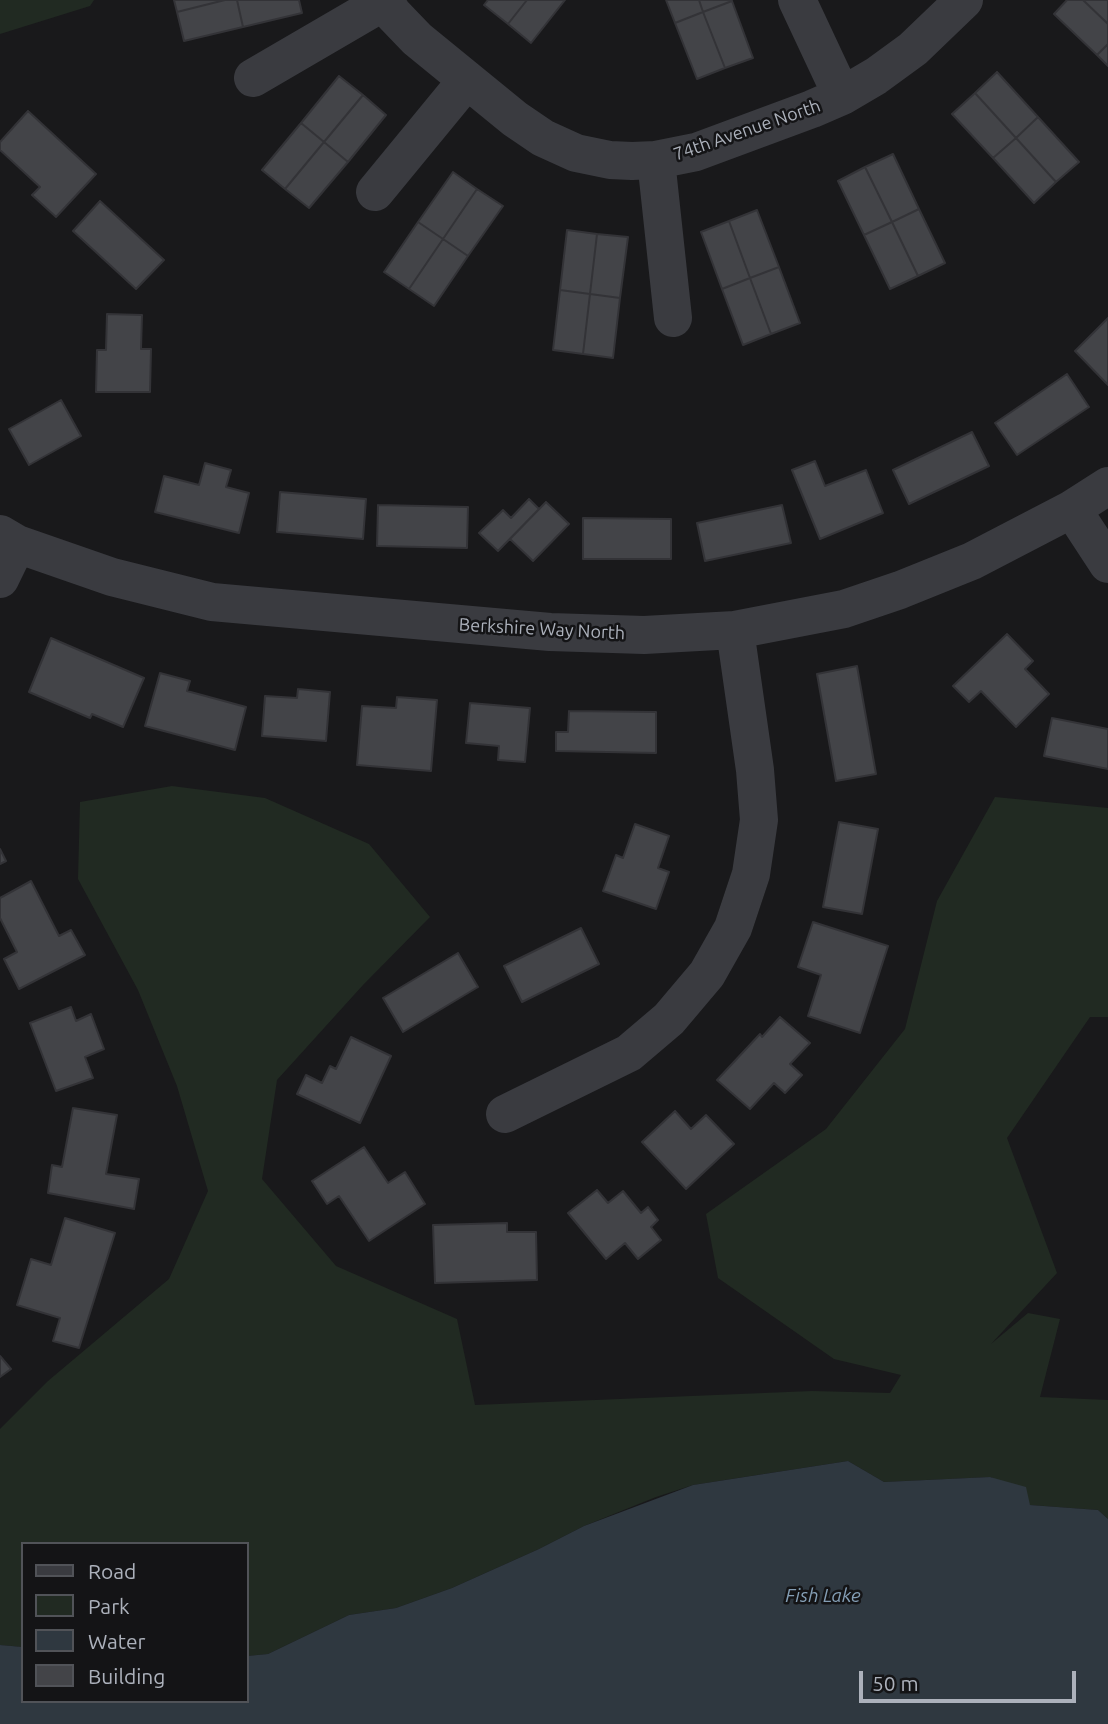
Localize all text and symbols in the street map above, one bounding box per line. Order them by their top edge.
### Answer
street label: 74th Avenue North [671,95,823,165]
street label: Berkshire Way North [458,614,626,644]
legend [21,1542,248,1703]
text: Road [88,1559,136,1583]
water label: Fish Lake [785,1585,861,1607]
text: Park [88,1594,130,1618]
text: Water [88,1629,146,1653]
scale bar [863,1658,1080,1702]
text: Building [88,1664,165,1688]
text: 50 m [872,1671,919,1695]

